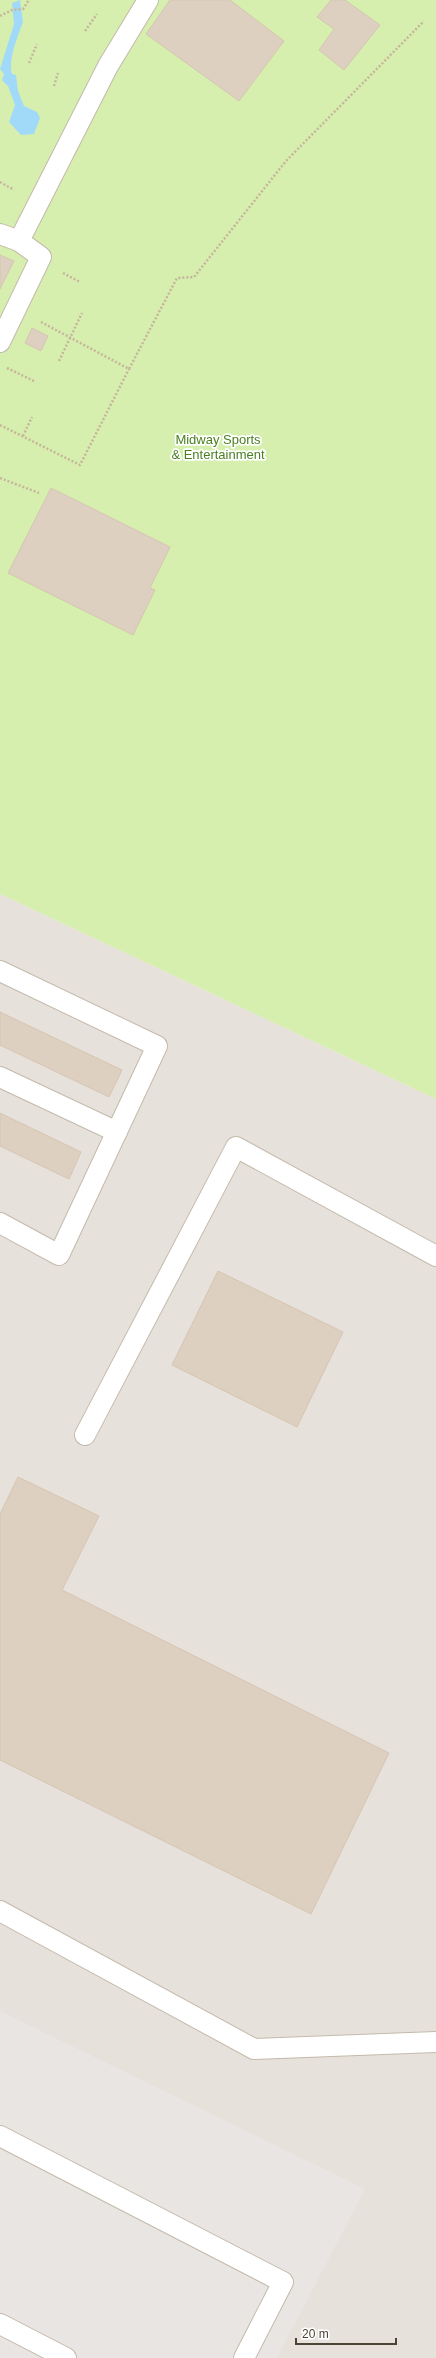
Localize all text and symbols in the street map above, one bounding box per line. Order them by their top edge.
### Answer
park label: Midway Sports & Entertainment [171,432,265,462]
scale bar [296,2320,396,2346]
text: 20 m [302,2327,329,2341]

